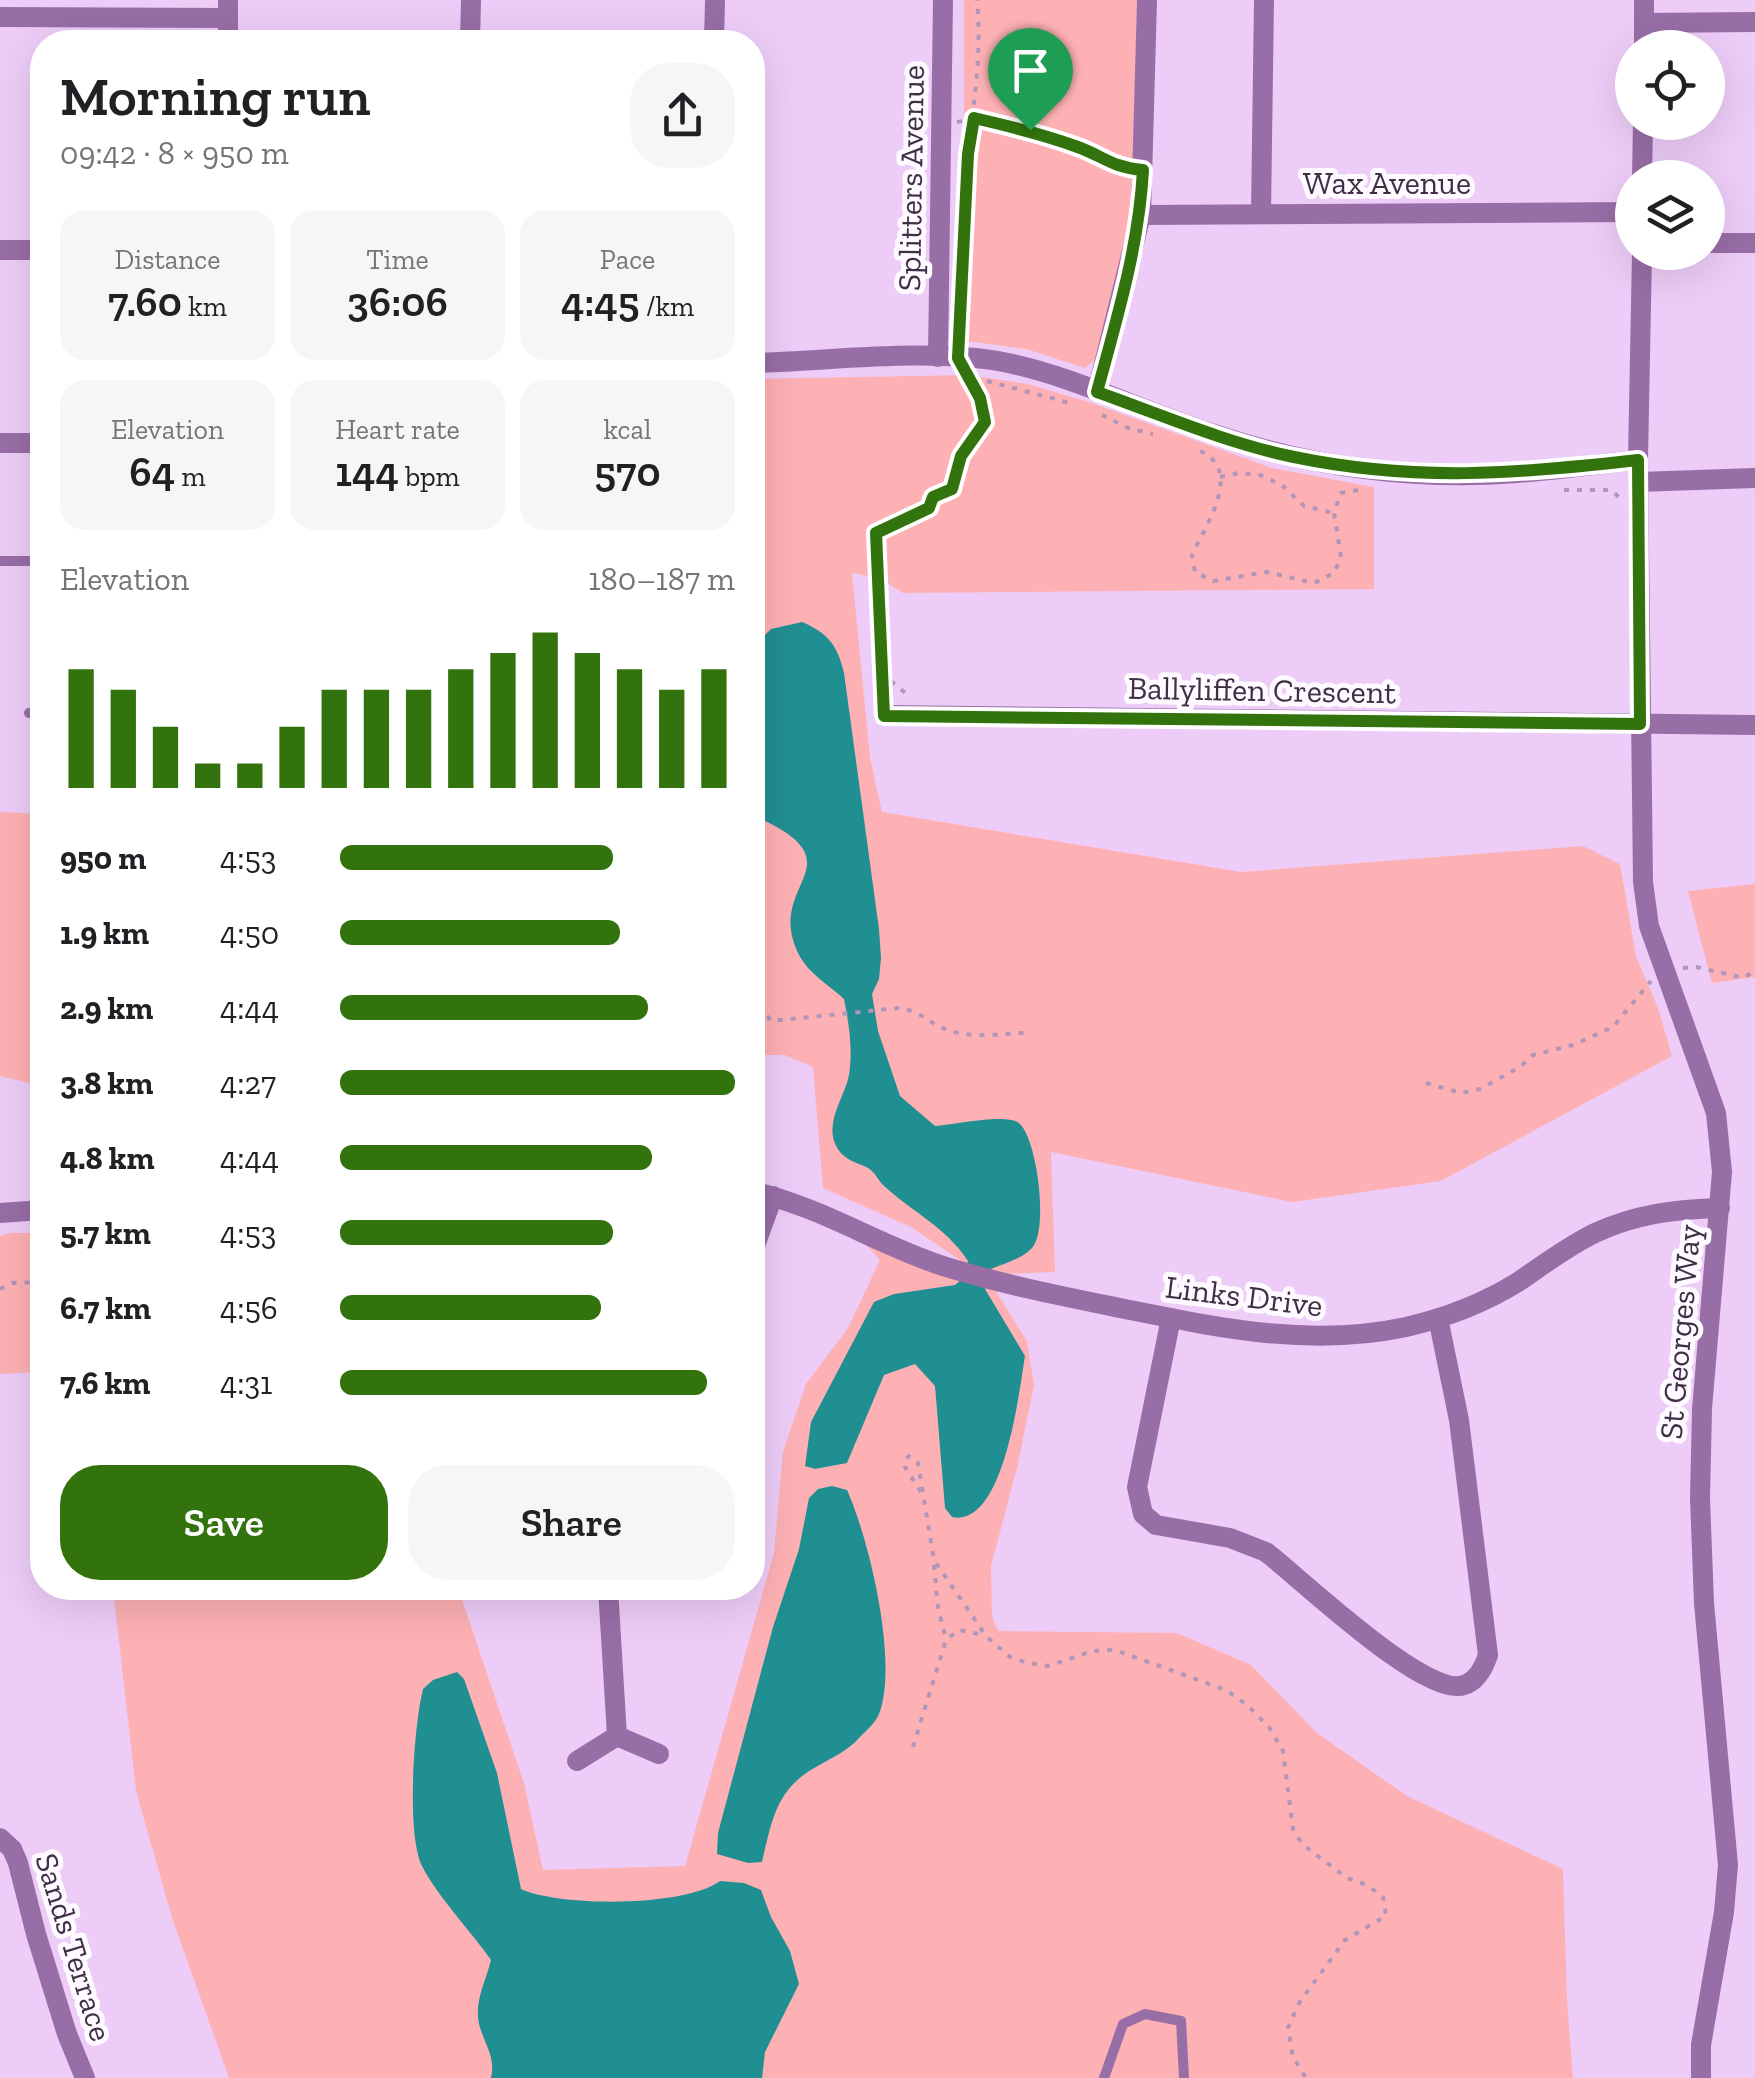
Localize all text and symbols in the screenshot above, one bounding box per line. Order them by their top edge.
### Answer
pin [988,28,1073,131]
map controls [1615,30,1725,270]
button: locate [1615,30,1725,140]
icon: arrive [1003,43,1058,98]
text: Morning run [60,63,371,129]
button: share [630,63,735,168]
street label: Splitters Avenue [890,65,932,291]
text: 09:42 · 8 × 950 m [60,134,289,172]
button: layers [1615,160,1725,270]
street label: Wax Avenue [1303,164,1471,202]
text: Distance [115,243,220,276]
text: Time [366,243,429,276]
text: Pace [600,243,655,276]
text: 7.60 [108,276,182,327]
text: 36:06 [347,276,448,327]
text: 4:45 [561,276,640,327]
text: km [182,290,227,323]
text: /km [640,290,694,323]
text: Elevation [111,413,224,446]
text: Heart rate [335,413,460,446]
text: kcal [604,413,652,446]
text: 64 [129,446,175,497]
text: 144 [335,446,399,497]
text: 570 [594,446,661,497]
text: m [175,460,206,493]
text: bpm [399,460,460,493]
text: Elevation [60,560,189,598]
text: 180–187 m [588,560,735,598]
street label: Ballyliffen Crescent [1128,669,1396,711]
text: 950 m [60,839,146,877]
text: 4:53 [220,839,276,877]
text: 1.9 km [60,914,149,952]
text: 4:50 [220,914,279,952]
text: 2.9 km [60,989,153,1027]
text: 4:44 [220,989,279,1027]
text: 3.8 km [60,1064,153,1102]
text: 4:27 [220,1064,276,1102]
text: 4.8 km [60,1139,155,1177]
text: 4:44 [220,1139,279,1177]
text: 5.7 km [60,1214,151,1252]
text: 4:53 [220,1214,276,1252]
street label: St Georges Way [1652,1222,1708,1441]
street label: Links Drive [1163,1268,1325,1324]
text: 6.7 km [60,1289,151,1327]
text: 4:56 [220,1289,278,1327]
text: 7.6 km [60,1364,150,1402]
text: 4:31 [220,1364,272,1402]
button: Save [60,1465,388,1580]
button: Share [408,1465,735,1580]
street label: Sands Terrace [27,1849,121,2045]

